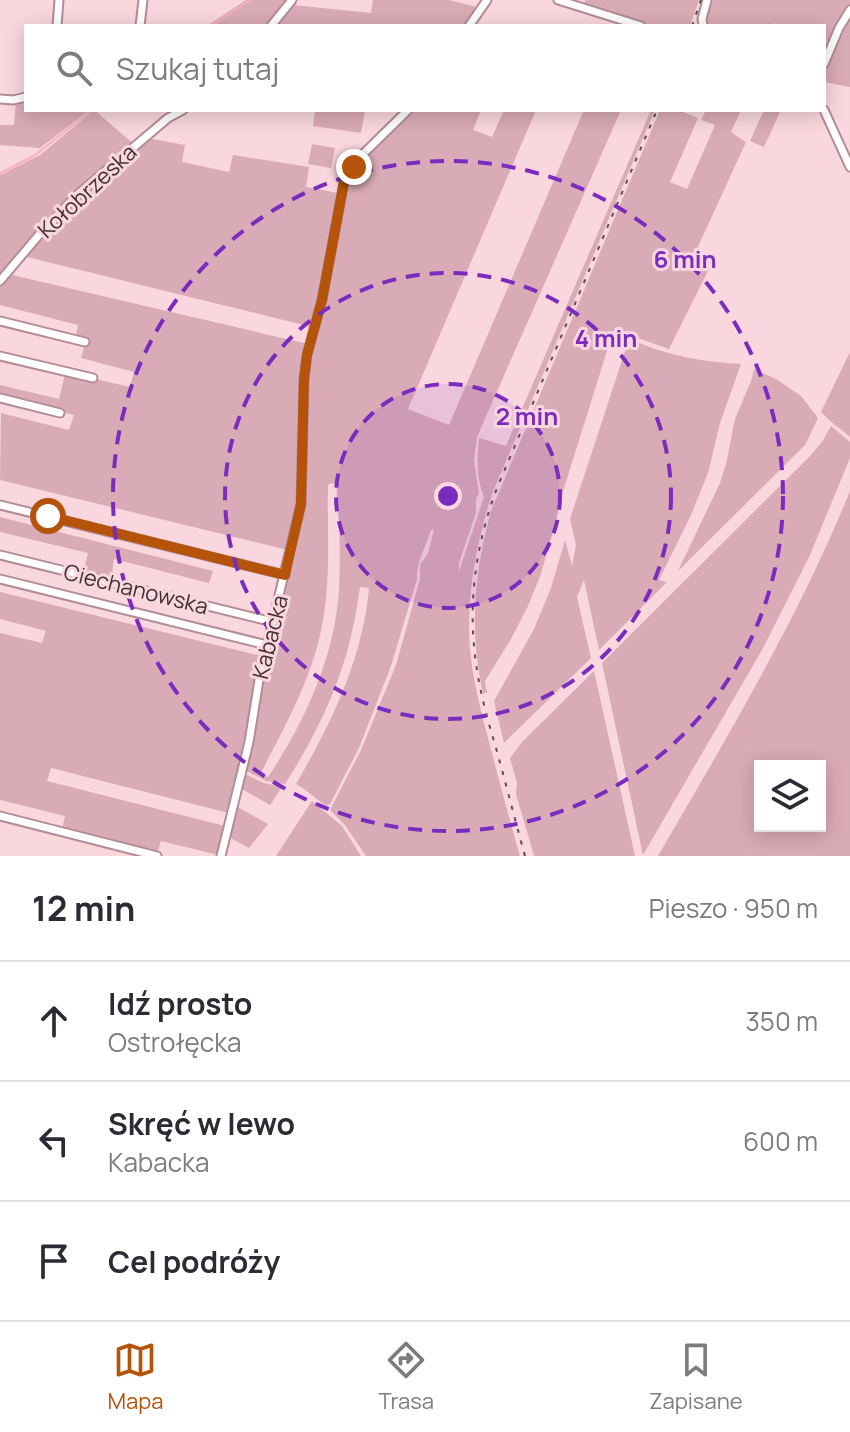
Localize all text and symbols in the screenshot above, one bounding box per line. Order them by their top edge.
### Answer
search box [24,24,826,112]
icon: search [52,46,96,90]
text: Szukaj tutaj [116,48,279,89]
street label: Kołobrzeska [31,137,143,245]
route end [336,149,372,185]
text: 6 min [653,242,717,275]
text: 4 min [575,321,637,354]
text: 2 min [496,399,558,432]
centre of rings [434,482,462,510]
route start [30,498,66,534]
street label: Ciechanowska [61,557,211,621]
street label: Kabacka [245,592,295,682]
map controls [754,760,826,832]
button: layers [754,760,826,832]
text: 12 min [32,885,135,931]
text: Pieszo · 950 m [649,890,818,926]
text: Idź prosto [108,983,252,1024]
icon: ahead [32,999,76,1043]
text: 350 m [745,1003,818,1039]
text: Ostrołęcka [108,1024,242,1060]
text: Skręć w lewo [108,1103,295,1144]
icon: left [32,1119,76,1163]
text: 600 m [743,1123,818,1159]
text: Kabacka [108,1144,209,1180]
icon: arrive [32,1239,76,1283]
text: Cel podróży [108,1241,280,1282]
tab: Mapa [108,1338,163,1416]
tab: Trasa [378,1338,434,1416]
tab: Zapisane [649,1338,743,1416]

